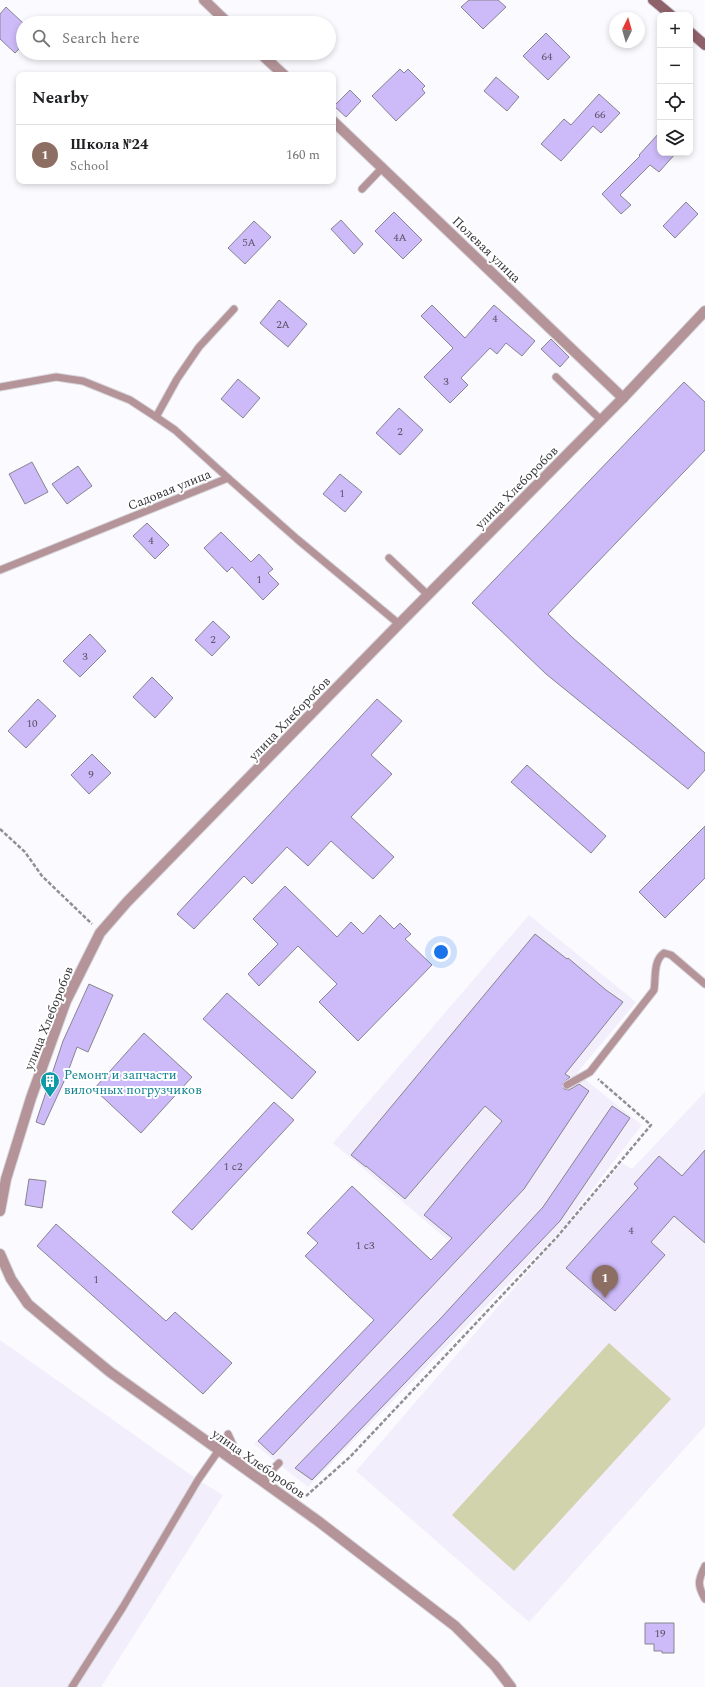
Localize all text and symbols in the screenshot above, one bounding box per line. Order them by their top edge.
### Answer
north arrow [609,12,645,48]
map controls [657,12,693,156]
button: + [657,12,693,48]
search box [16,16,336,60]
icon: search [30,27,52,49]
text: Search here [62,27,140,50]
house number: 64 [542,48,553,65]
button: − [657,48,693,84]
button: locate [657,84,693,120]
text: Nearby [32,85,88,111]
house number: 66 [595,106,606,123]
button: layers [657,120,693,156]
text: Школа №24 [70,133,148,156]
text: 1 [41,145,49,165]
text: 160 m [286,145,320,165]
text: School [70,156,109,176]
street label: Полевая улица [447,212,526,288]
house number: 4А [393,229,407,246]
house number: 5А [242,234,256,251]
house number: 4 [492,310,498,327]
house number: 2А [276,316,290,333]
house number: 3 [443,373,449,390]
house number: 2 [397,423,403,440]
street label: улица Хлеборобов [470,441,563,535]
street label: Садовая улица [125,464,215,516]
house number: 1 [339,485,345,502]
house number: 4 [148,532,154,549]
house number: 1 [256,571,262,588]
house number: 2 [210,631,216,648]
house number: 3 [82,648,88,665]
street label: улица Хлеборобов [244,672,336,766]
house number: 10 [27,715,38,732]
house number: 9 [88,766,94,783]
your location [431,942,451,962]
street label: улица Хлеборобов [19,963,79,1074]
place label: Ремонт и запчасти вилочных погрузчиков [64,1065,202,1100]
building icon: Ремонт и запчасти вилочных погрузчиков [39,1070,61,1098]
house number: 1 с2 [223,1158,243,1175]
house number: 4 [628,1222,634,1239]
house number: 1 с3 [355,1237,375,1254]
pin: 1 [592,1265,618,1298]
house number: 1 [93,1271,99,1288]
street label: улица Хлеборобов [207,1423,310,1504]
house number: 19 [655,1625,666,1642]

